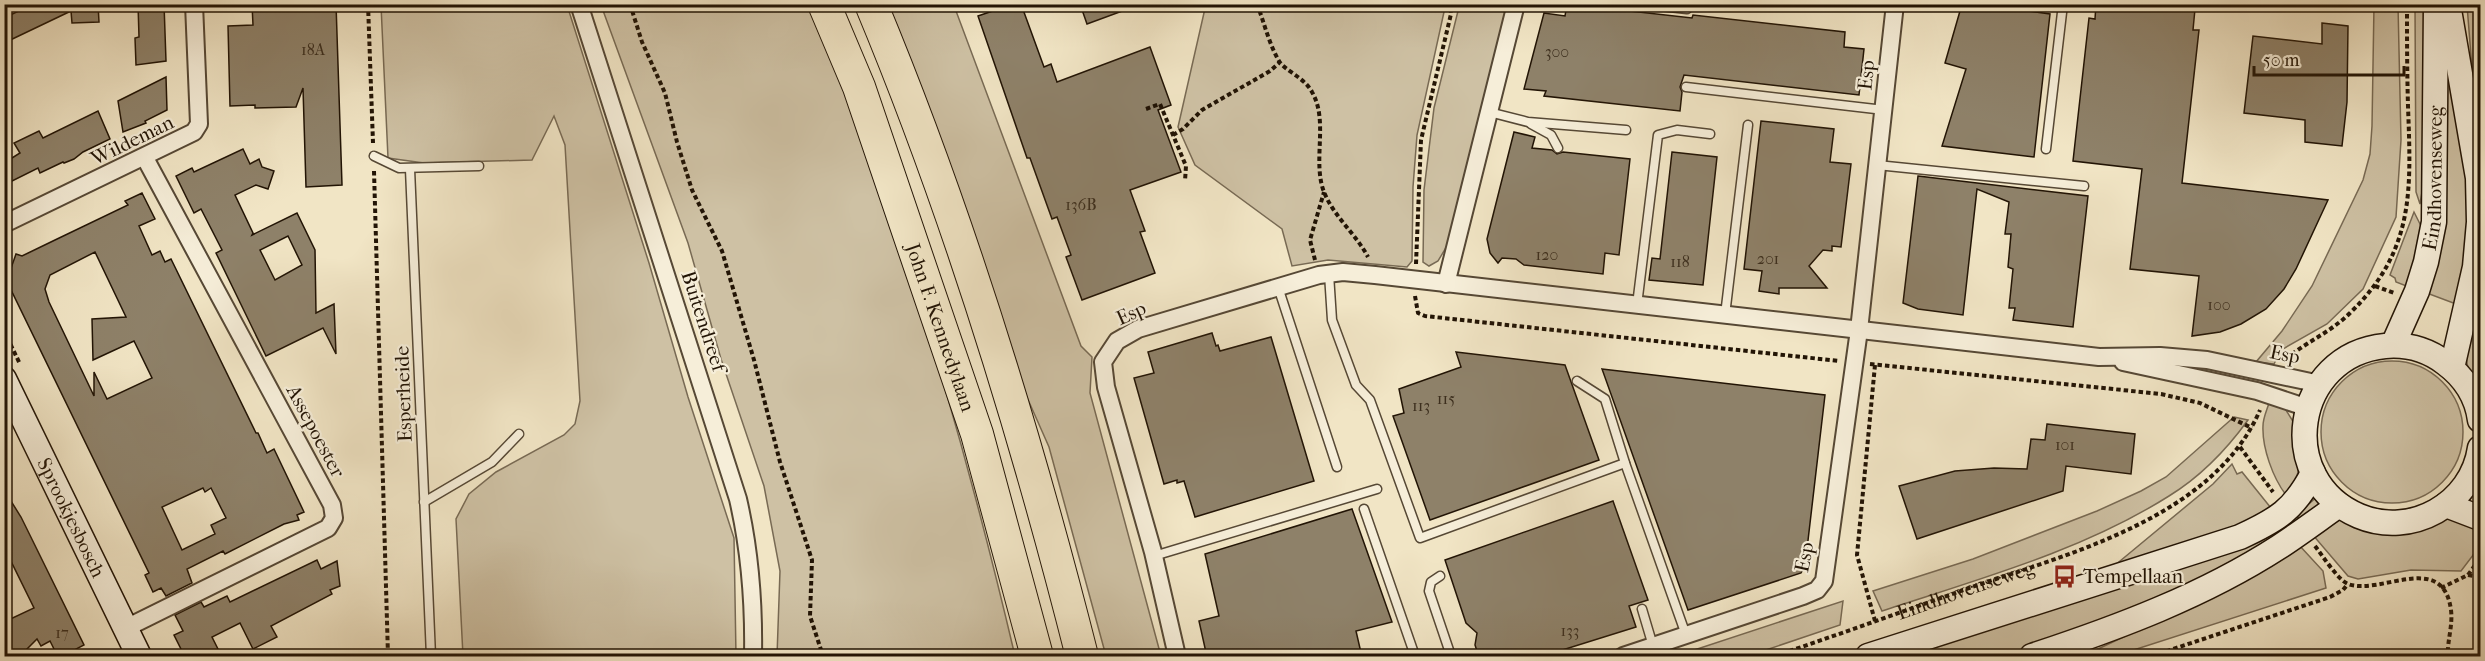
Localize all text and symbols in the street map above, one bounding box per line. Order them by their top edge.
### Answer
scale bar [2254,39,2404,77]
house number: 18A [301,40,326,59]
house number: 300 [1545,42,1569,61]
text: 50 m [2263,50,2300,71]
street label: Esp [1853,59,1880,91]
street label: Eindhovenseweg [2418,105,2447,252]
street label: Wildeman [86,110,178,171]
house number: 136B [1065,195,1097,214]
street label: John F. Kennedylaan [900,239,980,415]
house number: 120 [1536,245,1558,264]
house number: 201 [1757,249,1779,268]
house number: 118 [1670,252,1690,271]
street label: Buitendreef [676,268,732,379]
house number: 100 [2207,295,2231,314]
street label: Esp [1113,297,1150,330]
street label: Esp [2268,340,2302,369]
street label: Esperheide [390,345,417,442]
street label: Assepoester [281,380,350,482]
house number: 115 [1437,389,1455,408]
house number: 113 [1412,396,1430,415]
house number: 101 [2055,435,2075,454]
street label: Sprookjesbosch [32,454,110,582]
street label: Esp [1790,540,1819,574]
street label: Eindhovenseweg [1894,556,2038,625]
bus stop icon: Tempellaan [2052,563,2078,589]
place label: Tempellaan [2083,565,2184,588]
house number: 133 [1561,621,1579,640]
house number: 17 [55,623,69,642]

